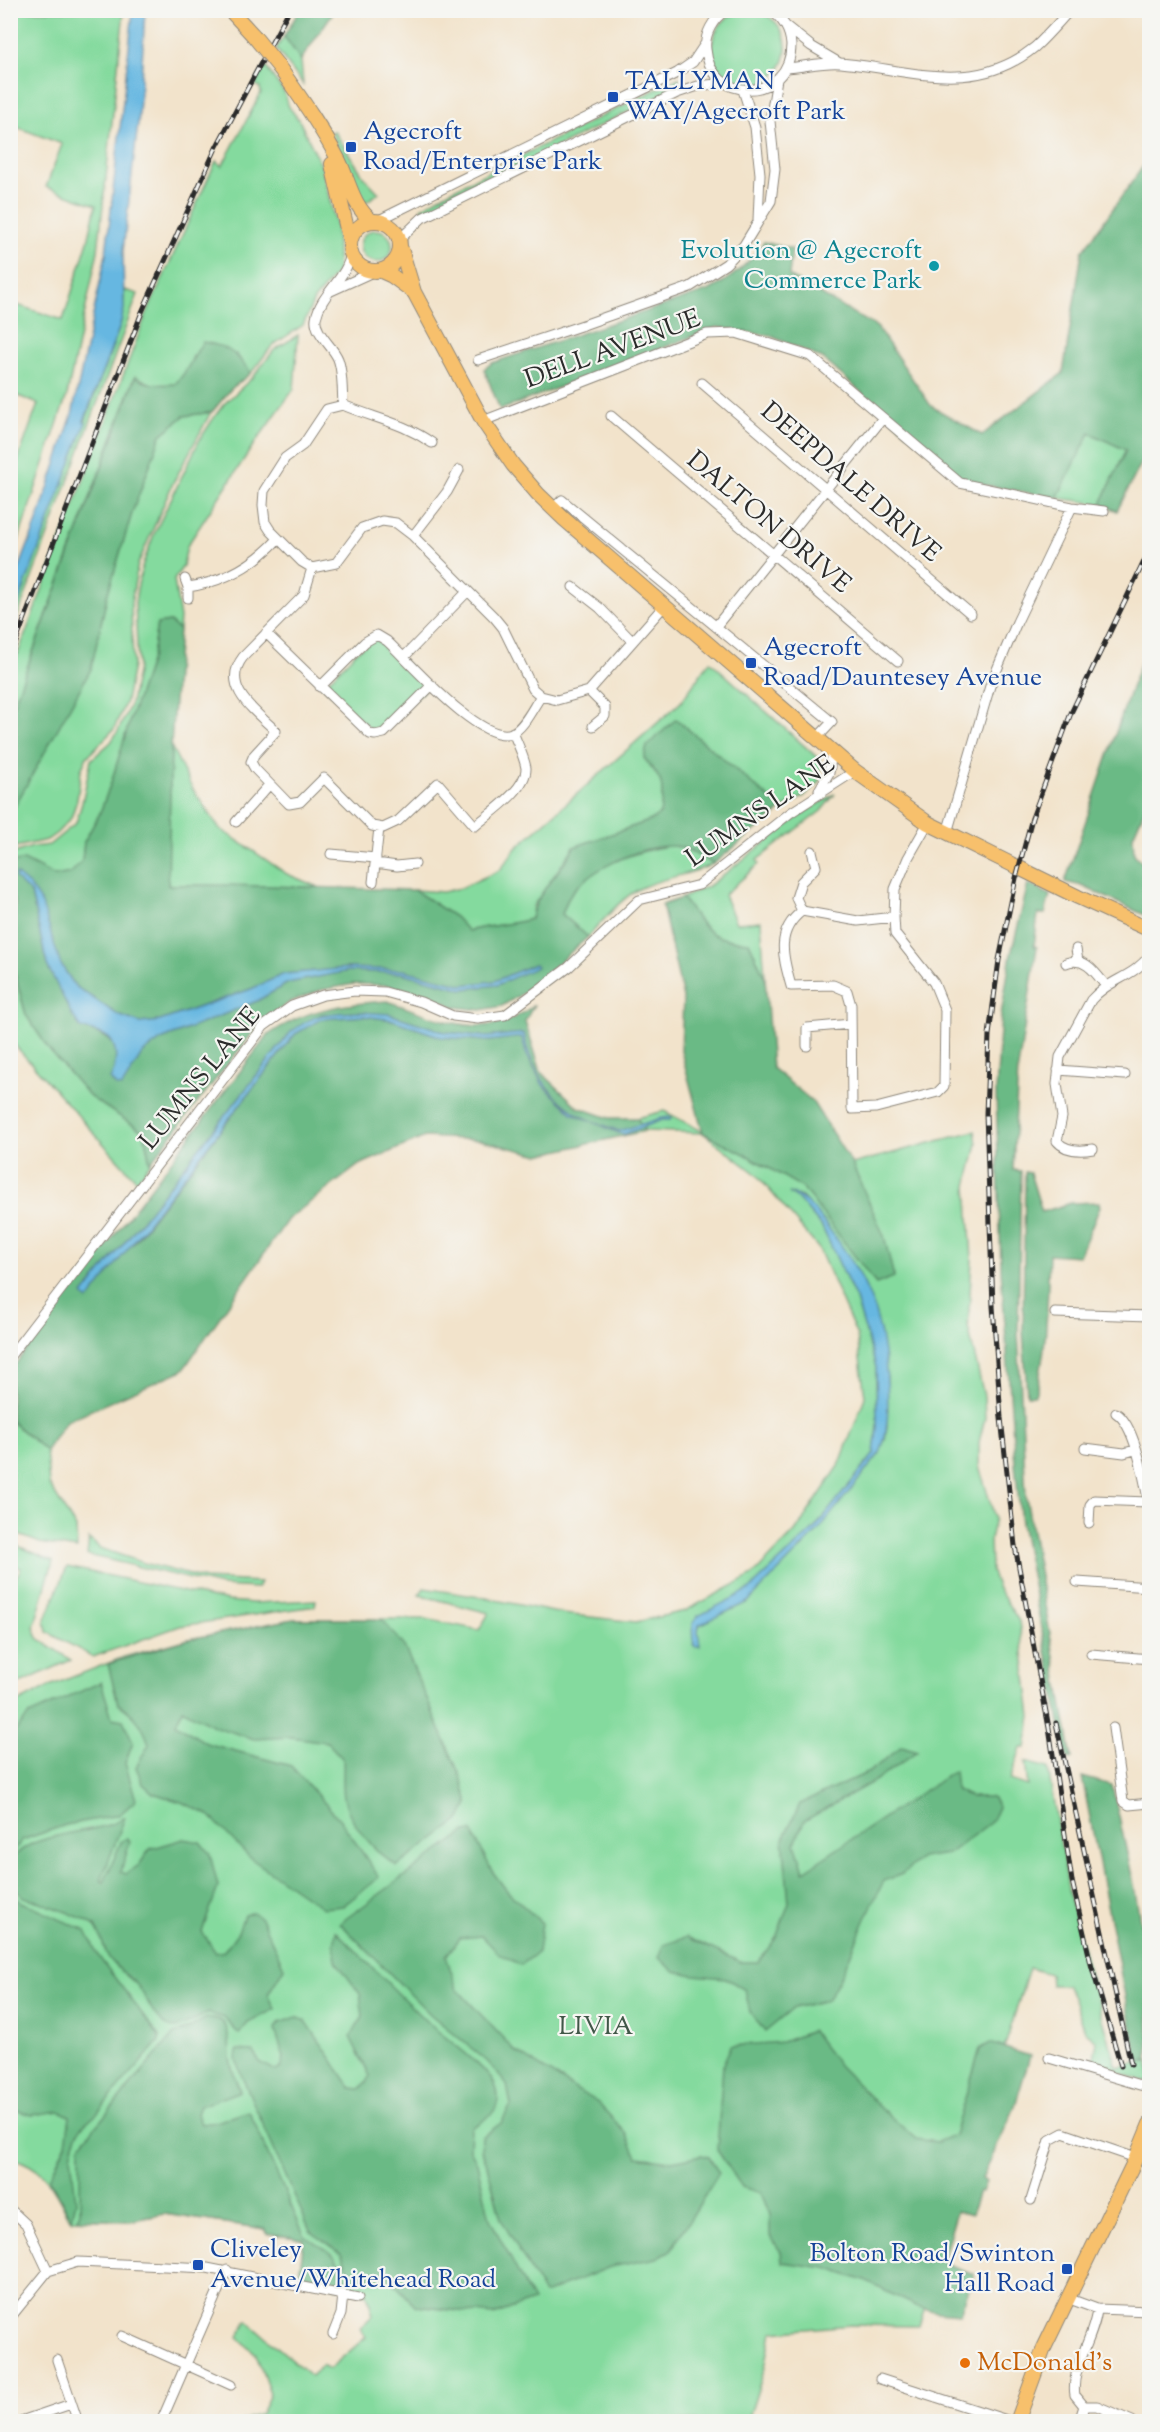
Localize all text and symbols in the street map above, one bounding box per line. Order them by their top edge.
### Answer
place label: TALLYMAN WAY/Agecroft Park [625,64,846,131]
marker: TALLYMAN WAY/Agecroft Park [606,90,620,104]
place label: Agecroft Road/Enterprise Park [363,114,602,181]
marker: Agecroft Road/Enterprise Park [344,140,358,154]
place label: Evolution @ Agecroft Commerce Park [680,233,922,300]
marker: Evolution @ Agecroft Commerce Park [927,259,941,273]
street label: DELL AVENUE [520,301,707,399]
street label: DEEPDALE DRIVE [752,394,949,572]
street label: DALTON DRIVE [678,443,858,603]
place label: Agecroft Road/Dauntesey Avenue [763,630,1042,697]
marker: Agecroft Road/Dauntesey Avenue [744,656,758,670]
street label: LUMNS LANE [679,746,844,877]
street label: LUMNS LANE [132,999,271,1159]
park label: LIVIA [559,2009,633,2046]
place label: Cliveley Avenue/Whitehead Road [210,2232,496,2299]
place label: Bolton Road/Swinton Hall Road [810,2236,1055,2303]
marker: Cliveley Avenue/Whitehead Road [191,2258,205,2272]
marker: Bolton Road/Swinton Hall Road [1060,2262,1074,2276]
place label: McDonald's [977,2345,1112,2382]
marker: McDonald's [958,2356,972,2370]

